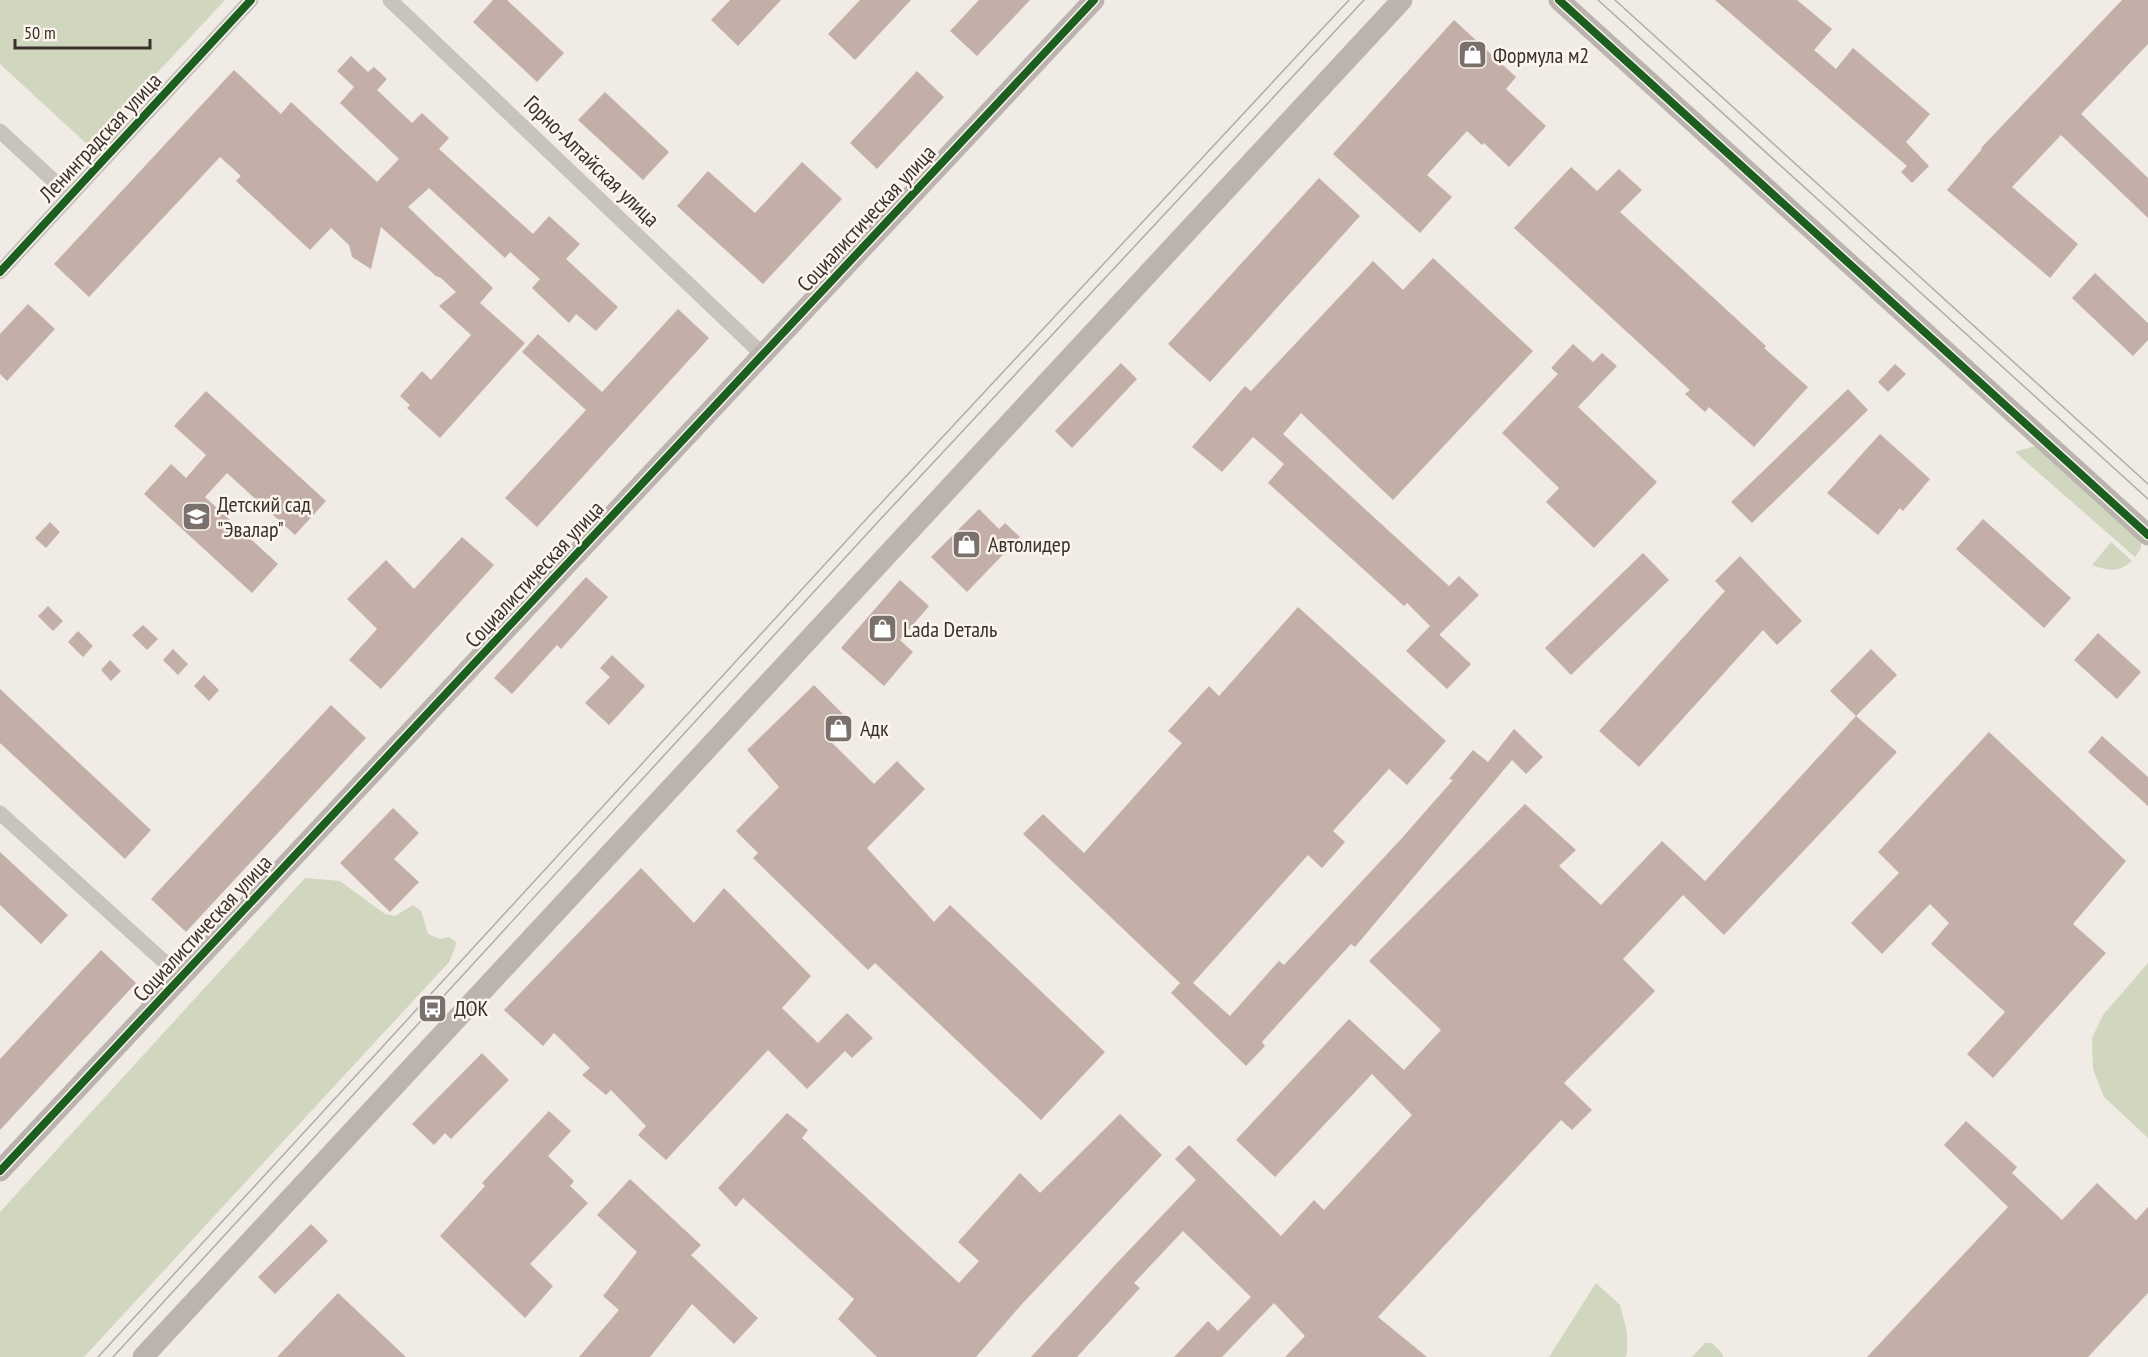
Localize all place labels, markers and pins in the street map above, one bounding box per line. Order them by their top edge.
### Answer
shop icon: Формула м2 [1456,39,1488,71]
place label: Формула м2 [1493,41,1589,69]
place label: Детский сад "Эвалар" [217,490,311,543]
school or university icon: Детский сад "Эвалар" [180,501,212,533]
shop icon: Автолидер [951,528,983,560]
place label: Автолидер [988,530,1070,558]
shop icon: Lada Dеталь [866,613,898,645]
place label: Lada Dеталь [903,615,997,643]
shop icon: Адк [823,712,855,744]
place label: Адк [860,714,889,742]
bus stop icon: ДОК [417,992,449,1024]
place label: ДОК [454,994,489,1022]

